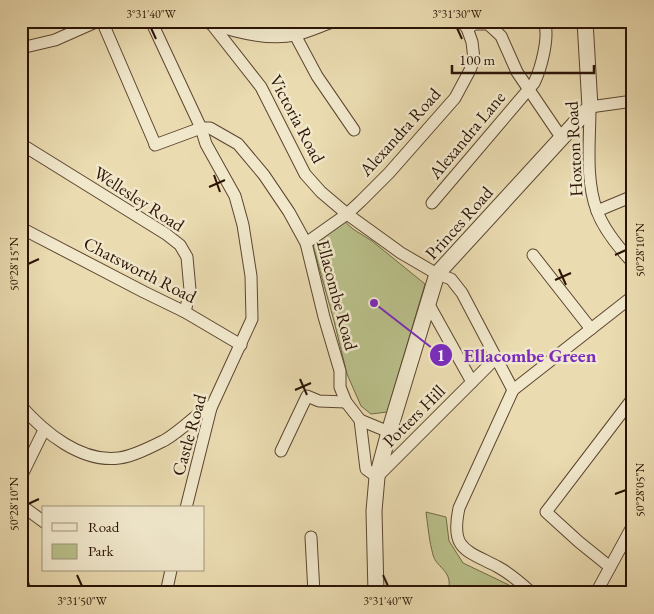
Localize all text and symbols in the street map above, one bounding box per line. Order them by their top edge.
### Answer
text: 3°31'40"W [126,6,177,22]
text: 3°31'30"W [432,6,483,22]
scale bar [452,42,594,74]
text: 100 m [459,50,496,69]
street label: Victoria Road [265,71,331,168]
street label: Alexandra Road [353,82,446,181]
street label: Alexandra Lane [423,86,510,184]
street label: Hoxton Road [559,100,587,198]
street label: Wellesley Road [90,161,190,237]
street label: Princes Road [420,181,498,264]
text: 50°28'10"N [632,223,648,277]
street label: Chatsworth Road [80,231,201,308]
text: 50°28'15"N [6,237,22,291]
street label: Ellacombe Road [312,237,363,353]
callout: Ellacombe Green [428,338,606,372]
text: Ellacombe Green [464,343,597,368]
text: 1 [437,346,445,365]
street label: Potters Hill [377,379,450,452]
street label: Castle Road [166,390,211,478]
text: 50°28'05"N [632,463,648,517]
text: 50°28'10"N [6,477,22,531]
legend [42,506,205,572]
text: Road [88,517,120,536]
text: Park [88,541,115,560]
text: 3°31'50"W [57,593,108,609]
text: 3°31'40"W [363,593,414,609]

